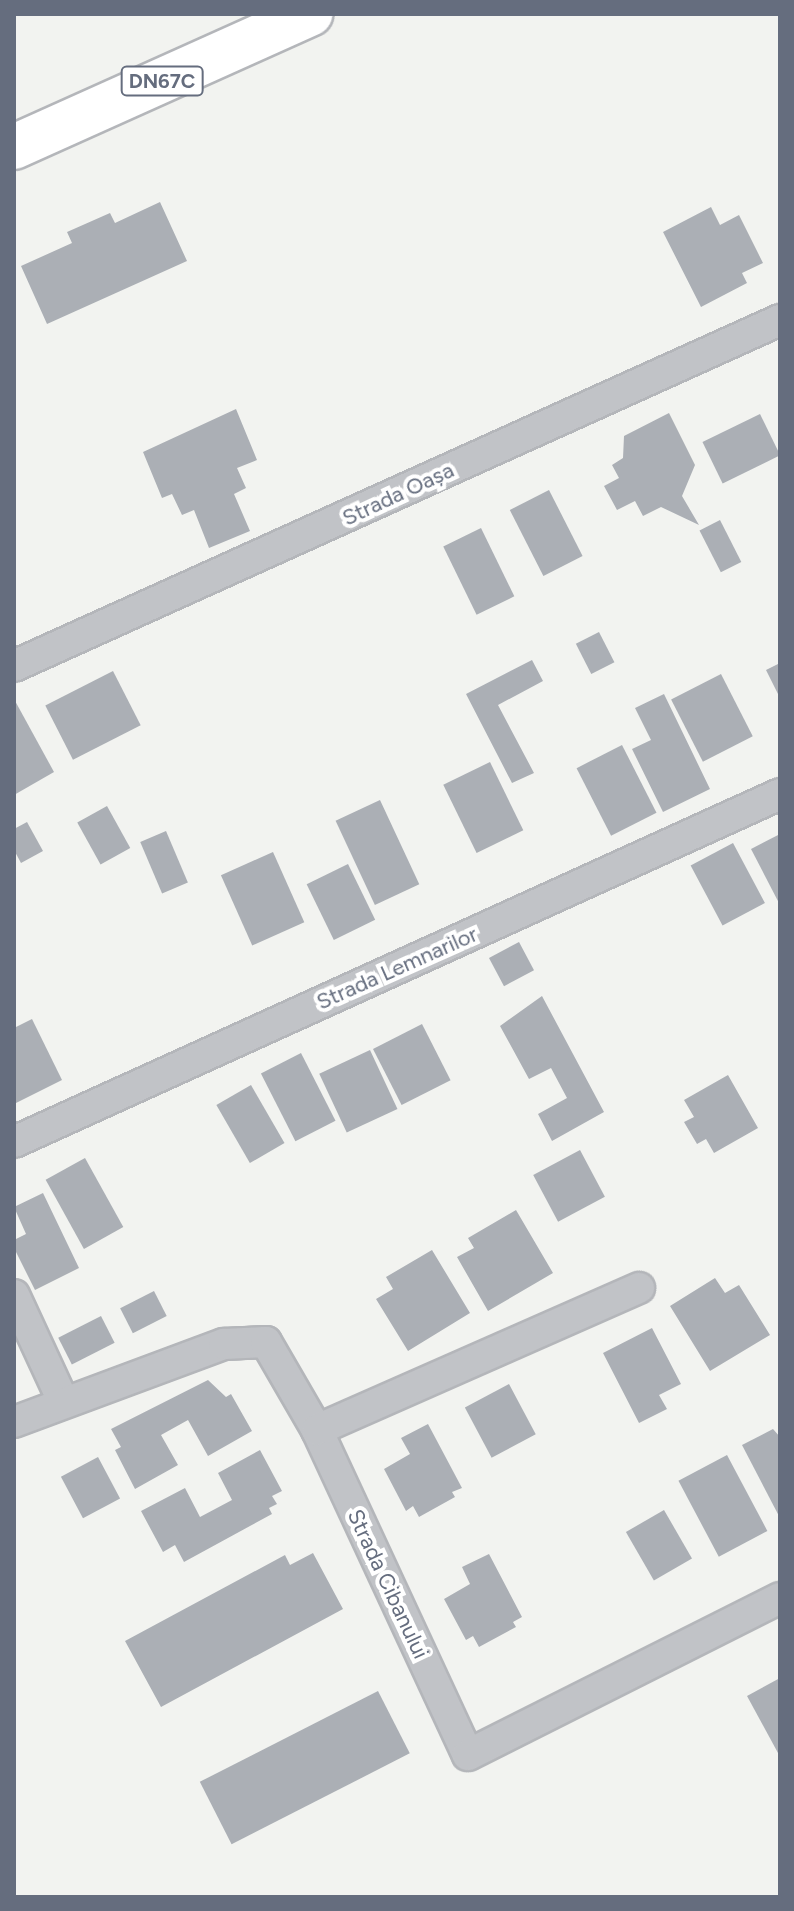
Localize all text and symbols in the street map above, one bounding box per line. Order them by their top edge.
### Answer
road number: DN67C [120,65,204,97]
street label: Strada Oașa [338,457,458,531]
street label: Strada Lemnarilor [312,921,482,1015]
street label: Strada Cibanului [342,1505,434,1663]

